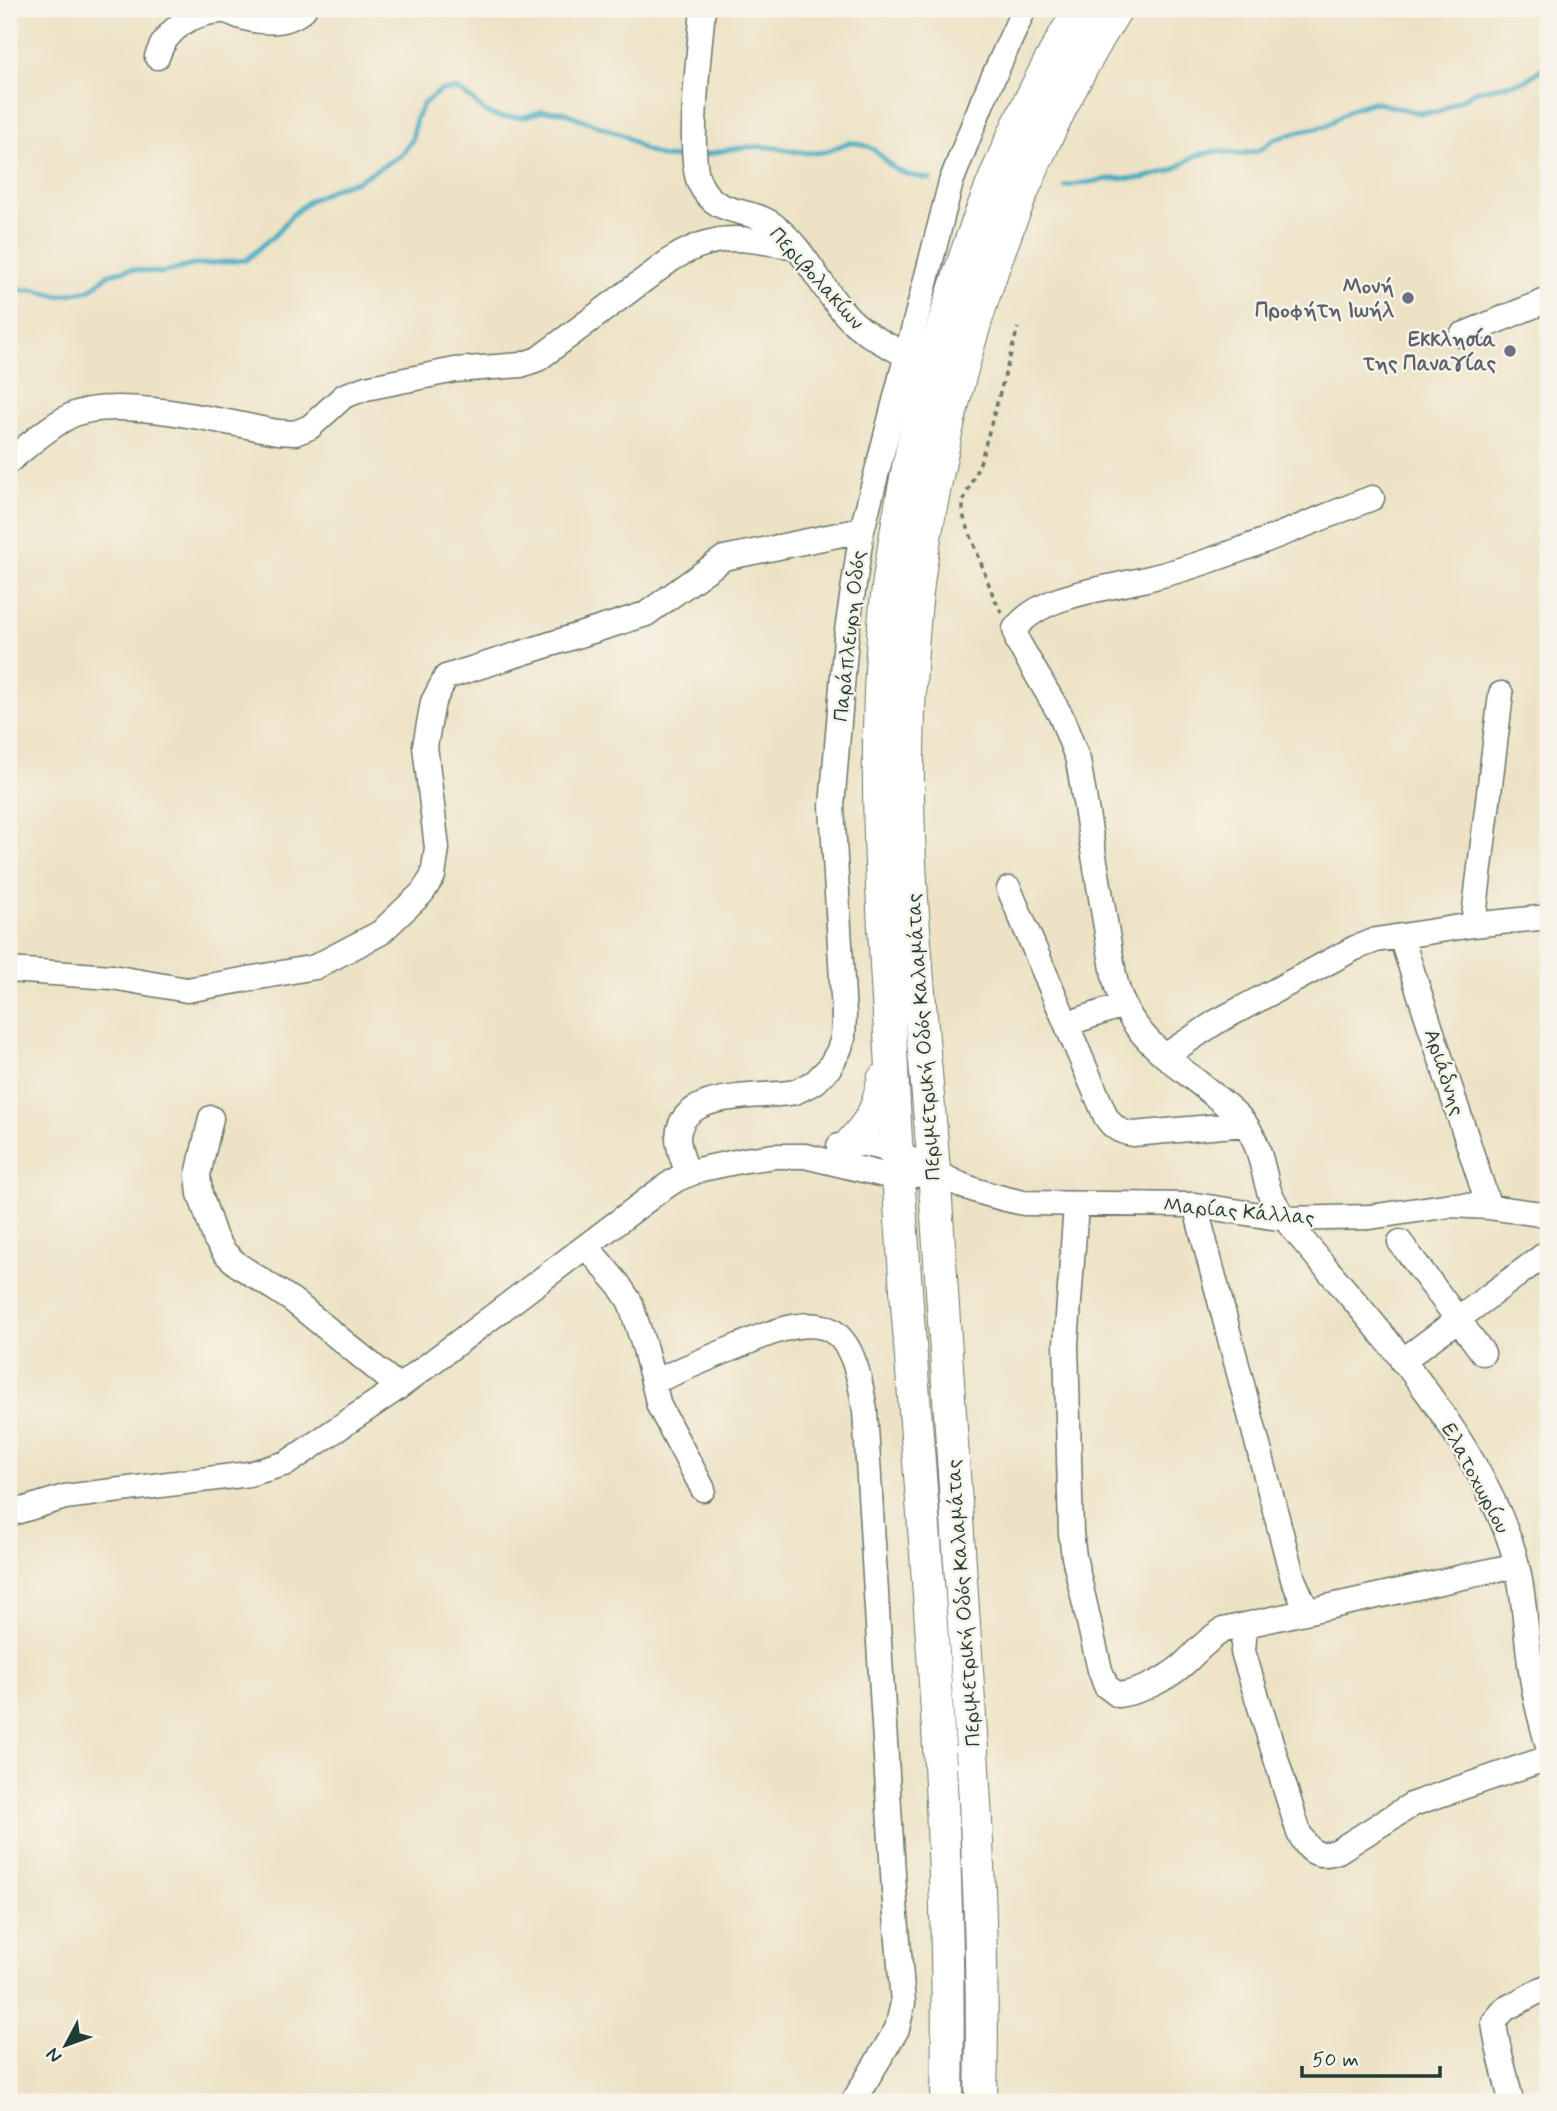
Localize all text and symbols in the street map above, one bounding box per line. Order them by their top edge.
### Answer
street label: Περιβολακίων [762,221,870,336]
place label: Μονή Προφήτη Ιωήλ [1255,273,1394,325]
marker: Μονή Προφήτη Ιωήλ [1400,290,1416,306]
place label: Εκκλησία της Παναγίας [1362,326,1497,378]
marker: Εκκλησία της Παναγίας [1502,343,1518,359]
street label: Παράπλευρη Οδός [827,549,873,723]
street label: Περιμετρική Οδός Καλαμάτας [900,892,948,1182]
street label: Αριάδνης [1417,1026,1471,1119]
street label: Μαρίας Κάλλας [1162,1191,1316,1233]
street label: Ελατοχωρίου [1434,1418,1516,1539]
street label: Περιμετρική Οδός Καλαμάτας [940,1458,988,1748]
north arrow [32,2010,102,2080]
scale bar [1302,2034,1440,2078]
text: N [41,2042,68,2068]
text: 50 m [1312,2046,1359,2074]

